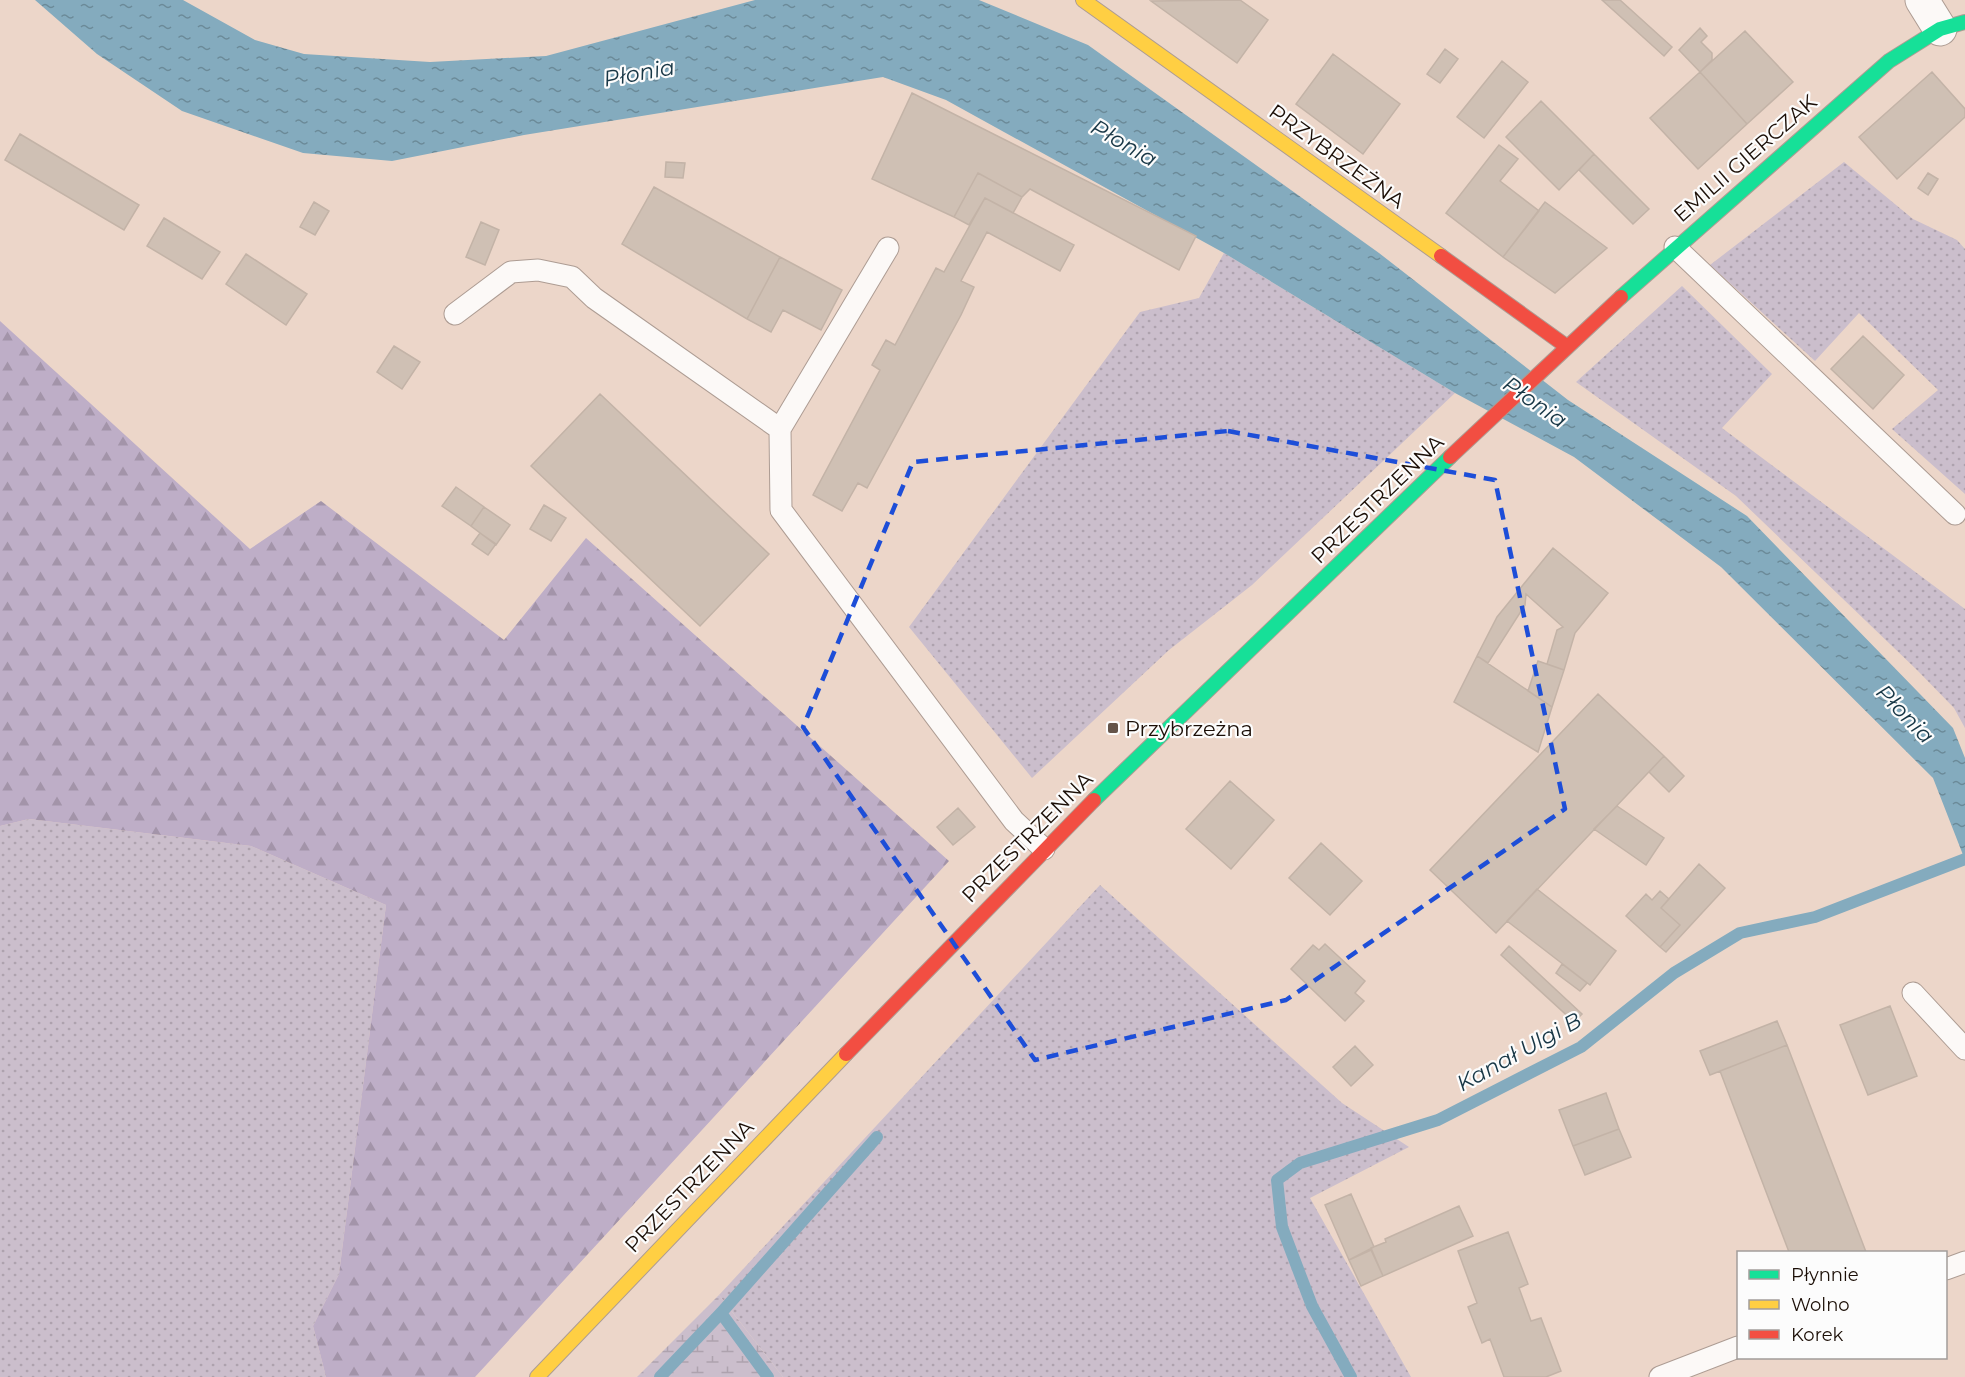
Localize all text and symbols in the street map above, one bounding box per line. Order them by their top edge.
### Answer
water label: Płonia [601,53,677,93]
street label: EMILII GIERCZAK [1668,89,1822,227]
street label: PRZYBRZEŻNA [1264,98,1410,214]
water label: Płonia [1086,113,1162,173]
water label: Płonia [1498,370,1572,434]
street label: PRZESTRZENNA [1306,429,1449,569]
water label: Płonia [1870,679,1940,749]
place label: Przybrzeżna [1125,716,1253,741]
marker: Przybrzeżna [1106,721,1120,735]
street label: PRZESTRZENNA [956,766,1098,908]
water label: Kanał Ulgi B [1452,1007,1586,1097]
street label: PRZESTRZENNA [619,1114,759,1257]
legend [1737,1251,1947,1359]
text: Płynnie [1791,1264,1859,1286]
text: Wolno [1791,1294,1850,1316]
text: Korek [1791,1324,1844,1346]

